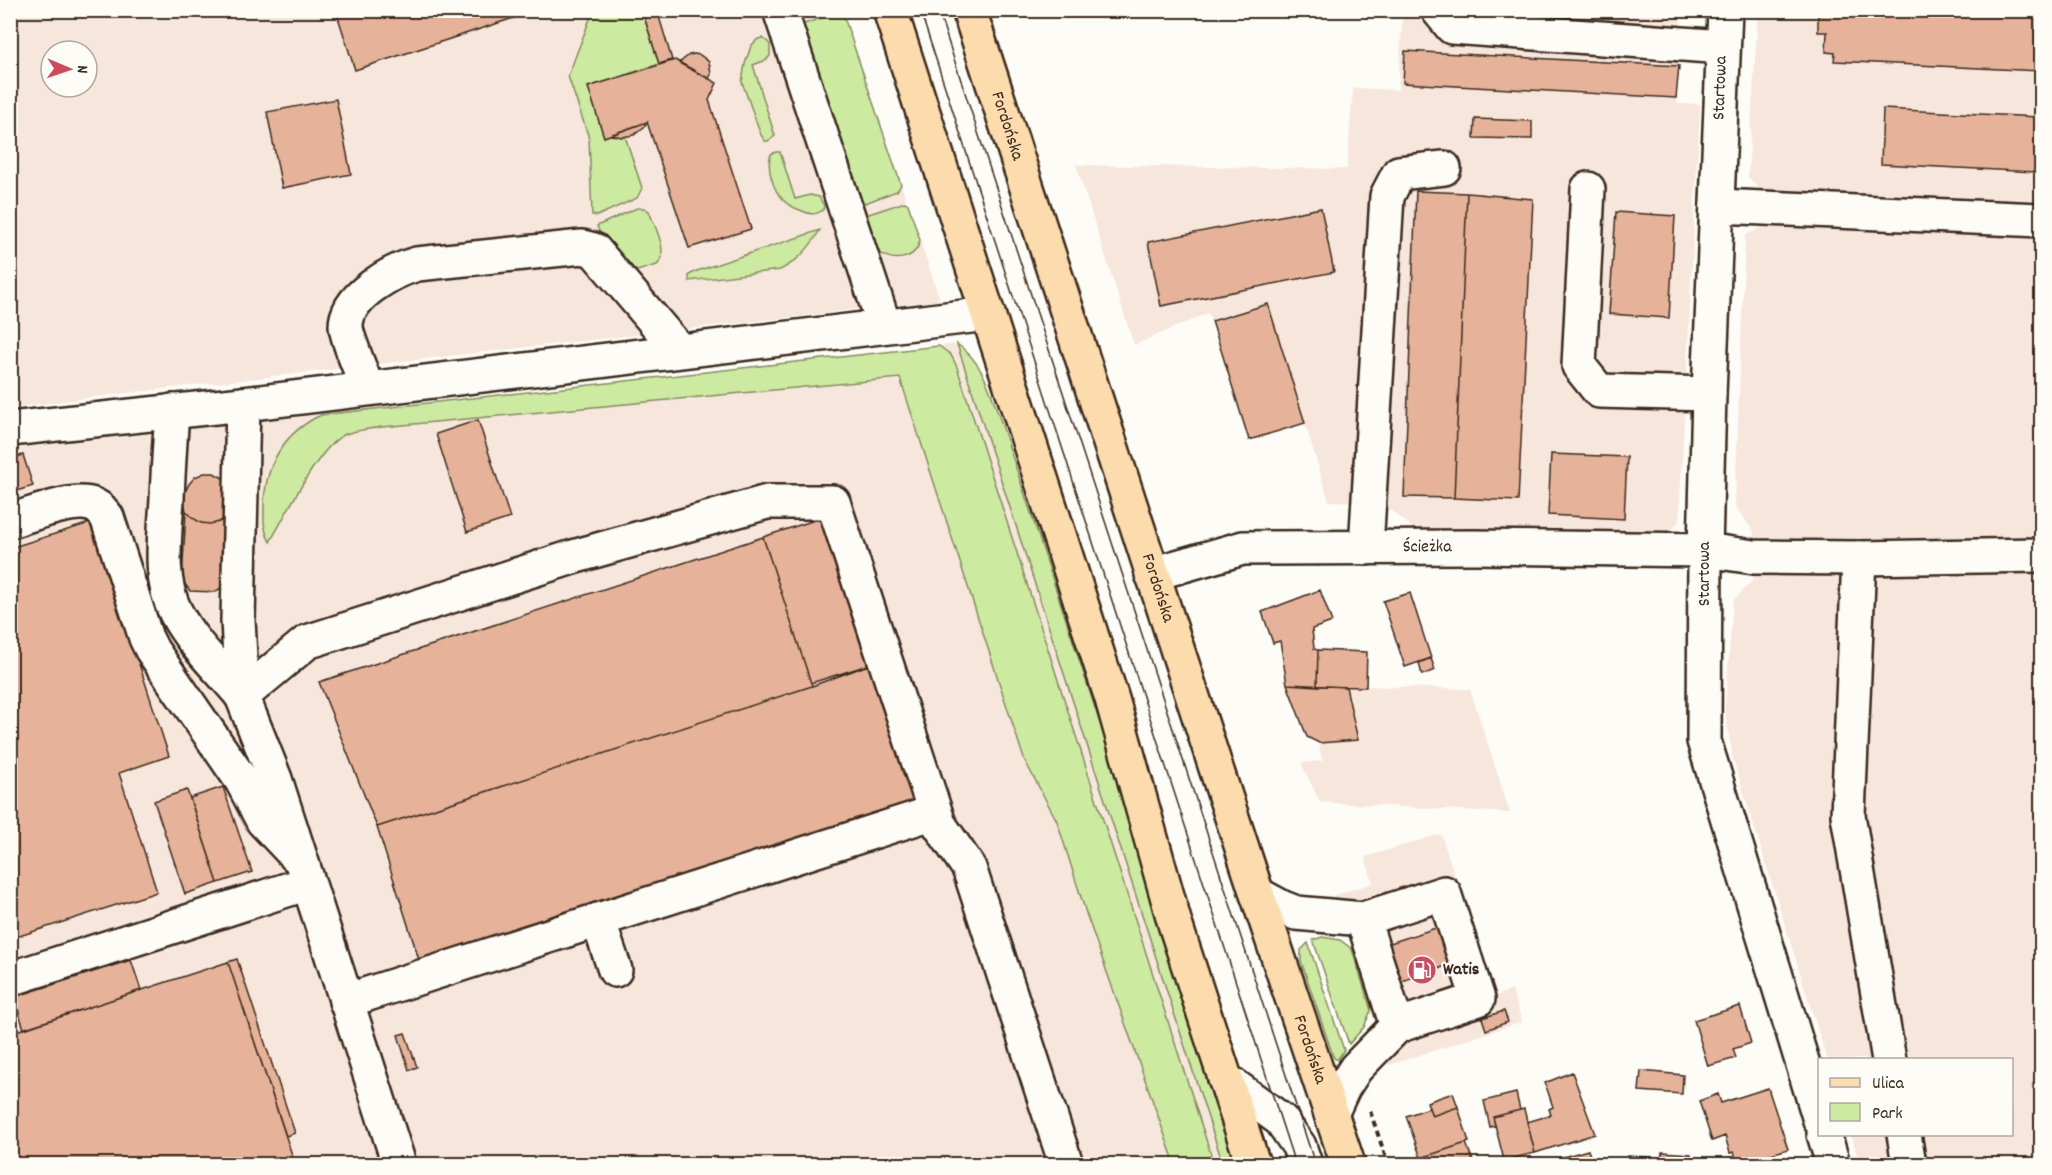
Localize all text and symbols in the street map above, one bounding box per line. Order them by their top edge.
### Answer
north arrow [39,39,99,99]
street label: Startowa [1707,55,1735,121]
text: N [70,65,93,74]
street label: Fordońska [984,88,1030,164]
street label: Ścieżka [1403,535,1452,560]
street label: Startowa [1693,541,1718,606]
street label: Fordońska [1134,550,1180,626]
fuel station icon: Watis [1406,954,1438,986]
place label: Watis [1443,958,1480,983]
street label: Fordońska [1286,1012,1333,1088]
legend [1818,1058,2013,1136]
text: Ulica [1872,1072,1904,1097]
text: Park [1872,1102,1903,1127]

